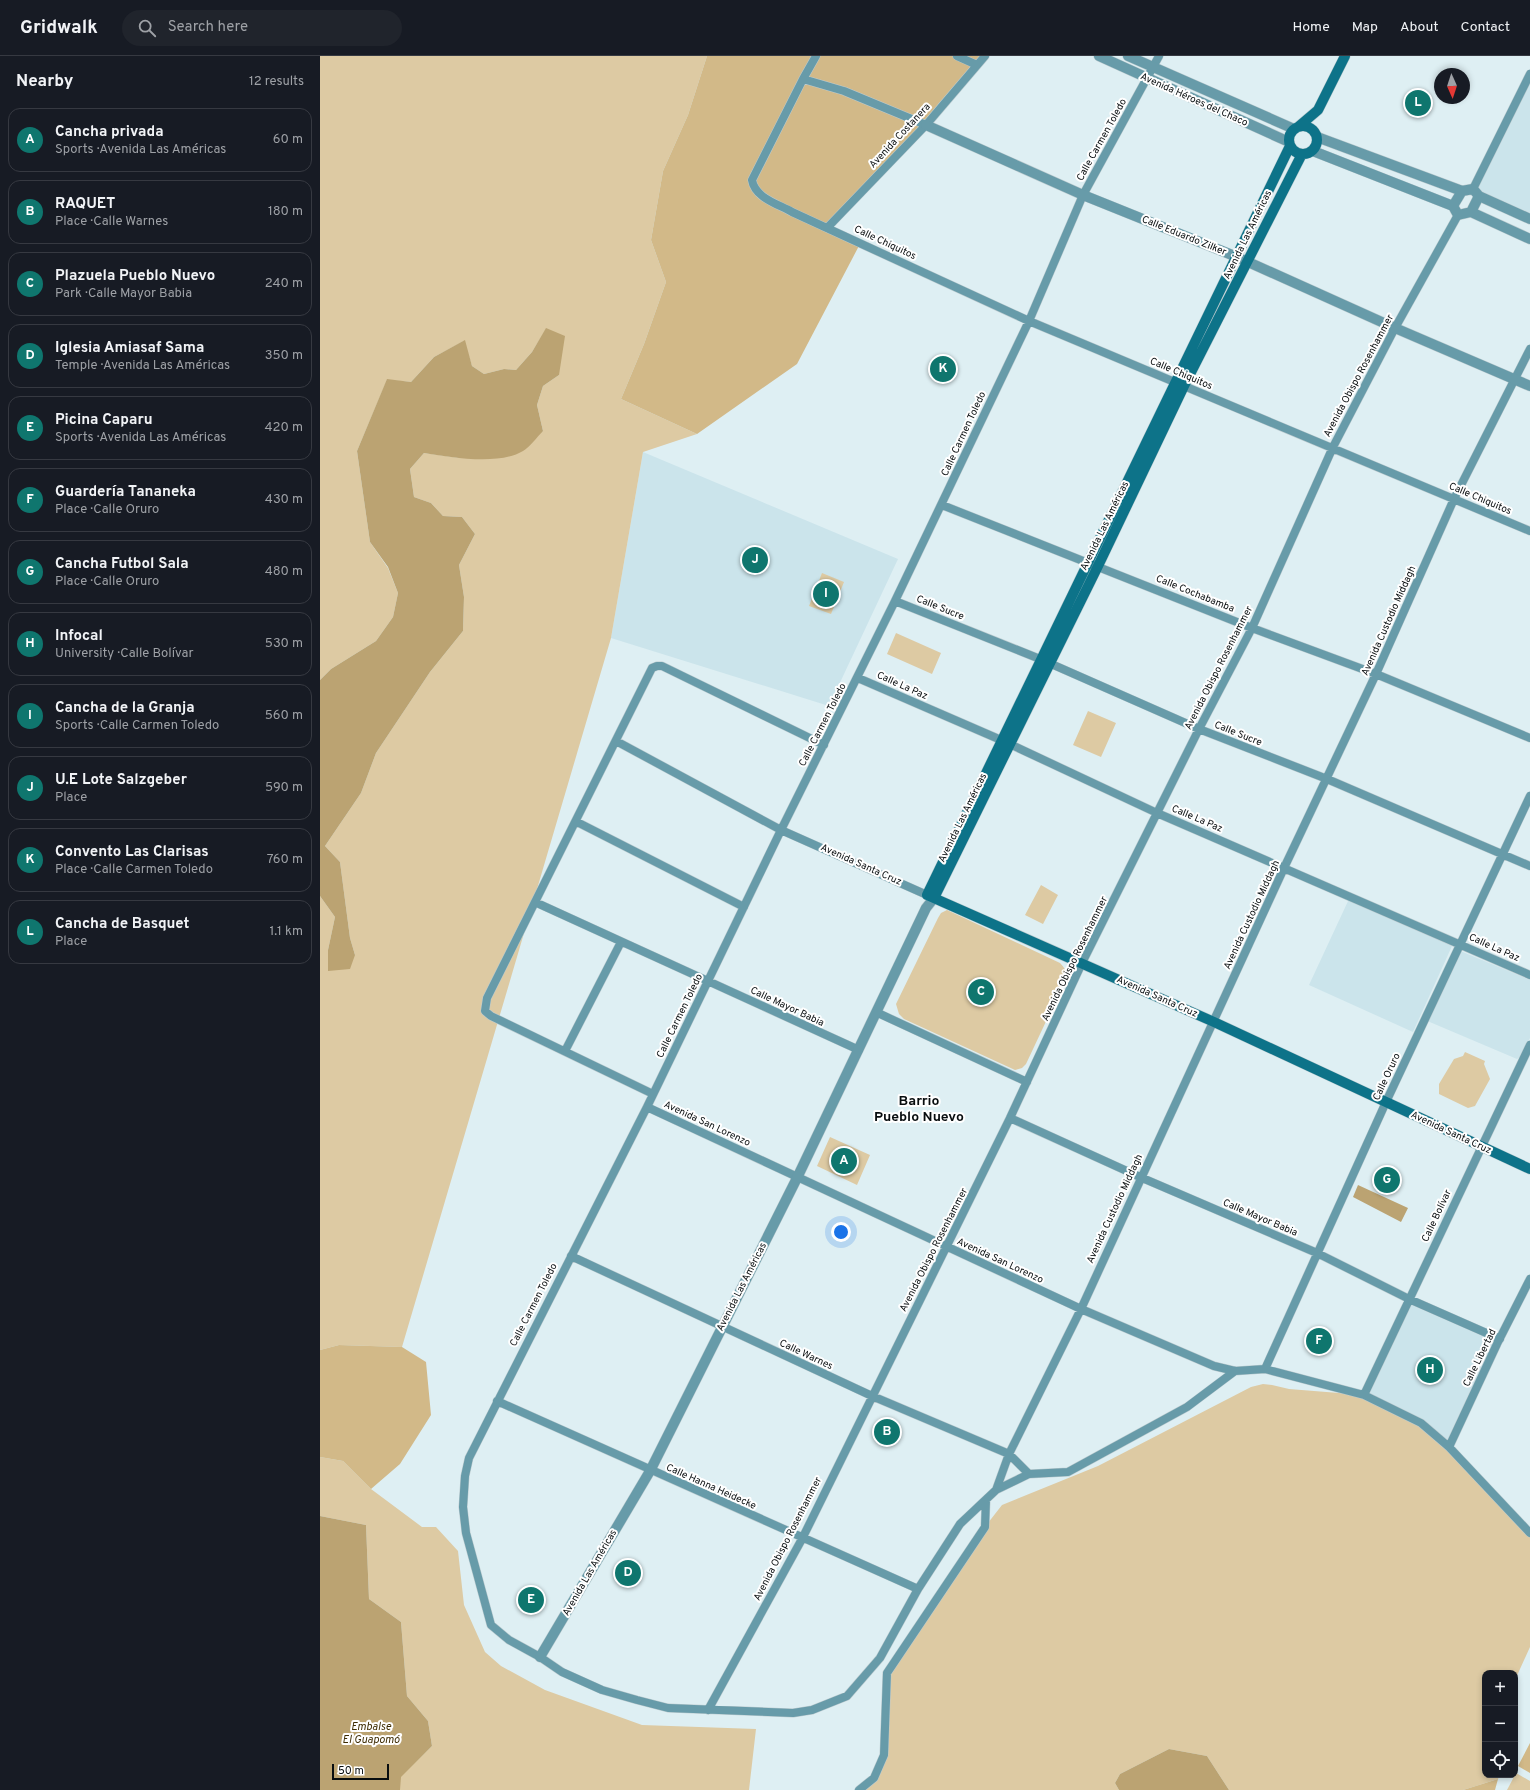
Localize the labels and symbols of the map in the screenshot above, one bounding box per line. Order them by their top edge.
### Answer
north arrow [1434,68,1470,104]
street label: Avenida Héroes del Chaco [1138,70,1250,130]
pin: L [1405,88,1431,118]
street label: Calle Carmen Toledo [1074,96,1130,183]
street label: Avenida Costanera [867,101,933,171]
street label: Avenida Las Américas [1221,188,1275,282]
street label: Calle Eduardo Zilker [1140,213,1228,259]
street label: Calle Chiquitos [852,223,918,263]
street label: Avenida Obispo Rosenhammer [1321,312,1397,440]
pin: K [930,354,956,384]
street label: Calle Chiquitos [1148,355,1215,393]
street label: Calle Carmen Toledo [939,389,990,478]
street label: Avenida Las Américas [1078,479,1132,573]
street label: Calle Chiquitos [1447,480,1514,518]
pin: J [742,545,768,575]
street label: Avenida Custodio Middagh [1359,564,1419,678]
street label: Calle Cochabamba [1154,572,1236,616]
pin: I [813,579,839,609]
street label: Calle Sucre [914,593,966,623]
street label: Avenida Obispo Rosenhammer [1182,604,1256,732]
street label: Calle La Paz [875,669,929,703]
street label: Calle Carmen Toledo [796,681,850,769]
street label: Calle Sucre [1212,719,1264,749]
street label: Avenida Las Américas [936,771,990,865]
street label: Calle La Paz [1169,802,1225,836]
street label: Avenida Santa Cruz [818,841,904,889]
street label: Avenida Custodio Middagh [1221,858,1283,972]
street label: Avenida Obispo Rosenhammer [1039,894,1111,1024]
street label: Calle La Paz [1467,931,1521,965]
street label: Calle Carmen Toledo [654,971,706,1060]
street label: Avenida Santa Cruz [1114,973,1200,1021]
pin: C [968,977,994,1007]
street label: Calle Mayor Babia [748,984,826,1030]
street label: Calle Oruro [1370,1051,1404,1103]
district label: Barrio Pueblo Nuevo [874,1093,964,1126]
street label: Avenida San Lorenzo [662,1098,753,1150]
street label: Avenida Santa Cruz [1409,1109,1493,1157]
pin: A [831,1146,857,1176]
street label: Avenida Custodio Middagh [1084,1152,1146,1266]
pin: G [1374,1165,1400,1195]
street label: Avenida Obispo Rosenhammer [897,1186,971,1314]
street label: Calle Bolívar [1419,1188,1455,1244]
street label: Calle Mayor Babia [1221,1196,1299,1240]
your location [831,1222,851,1242]
street label: Avenida San Lorenzo [955,1235,1046,1287]
street label: Avenida Las Américas [714,1240,770,1334]
street label: Calle Carmen Toledo [507,1261,561,1349]
pin: F [1306,1326,1332,1356]
street label: Calle Libertad [1460,1327,1500,1389]
street label: Calle Warnes [777,1337,835,1373]
pin: H [1417,1355,1443,1385]
pin: B [874,1417,900,1447]
street label: Calle Hanna Heidecke [664,1461,758,1513]
street label: Avenida Obispo Rosenhammer [751,1475,825,1603]
street label: Avenida Las Américas [560,1527,620,1619]
pin: D [615,1558,641,1588]
pin: E [518,1585,544,1615]
water label: Embalse El Guapomó [342,1720,401,1747]
scale bar [332,1762,389,1781]

